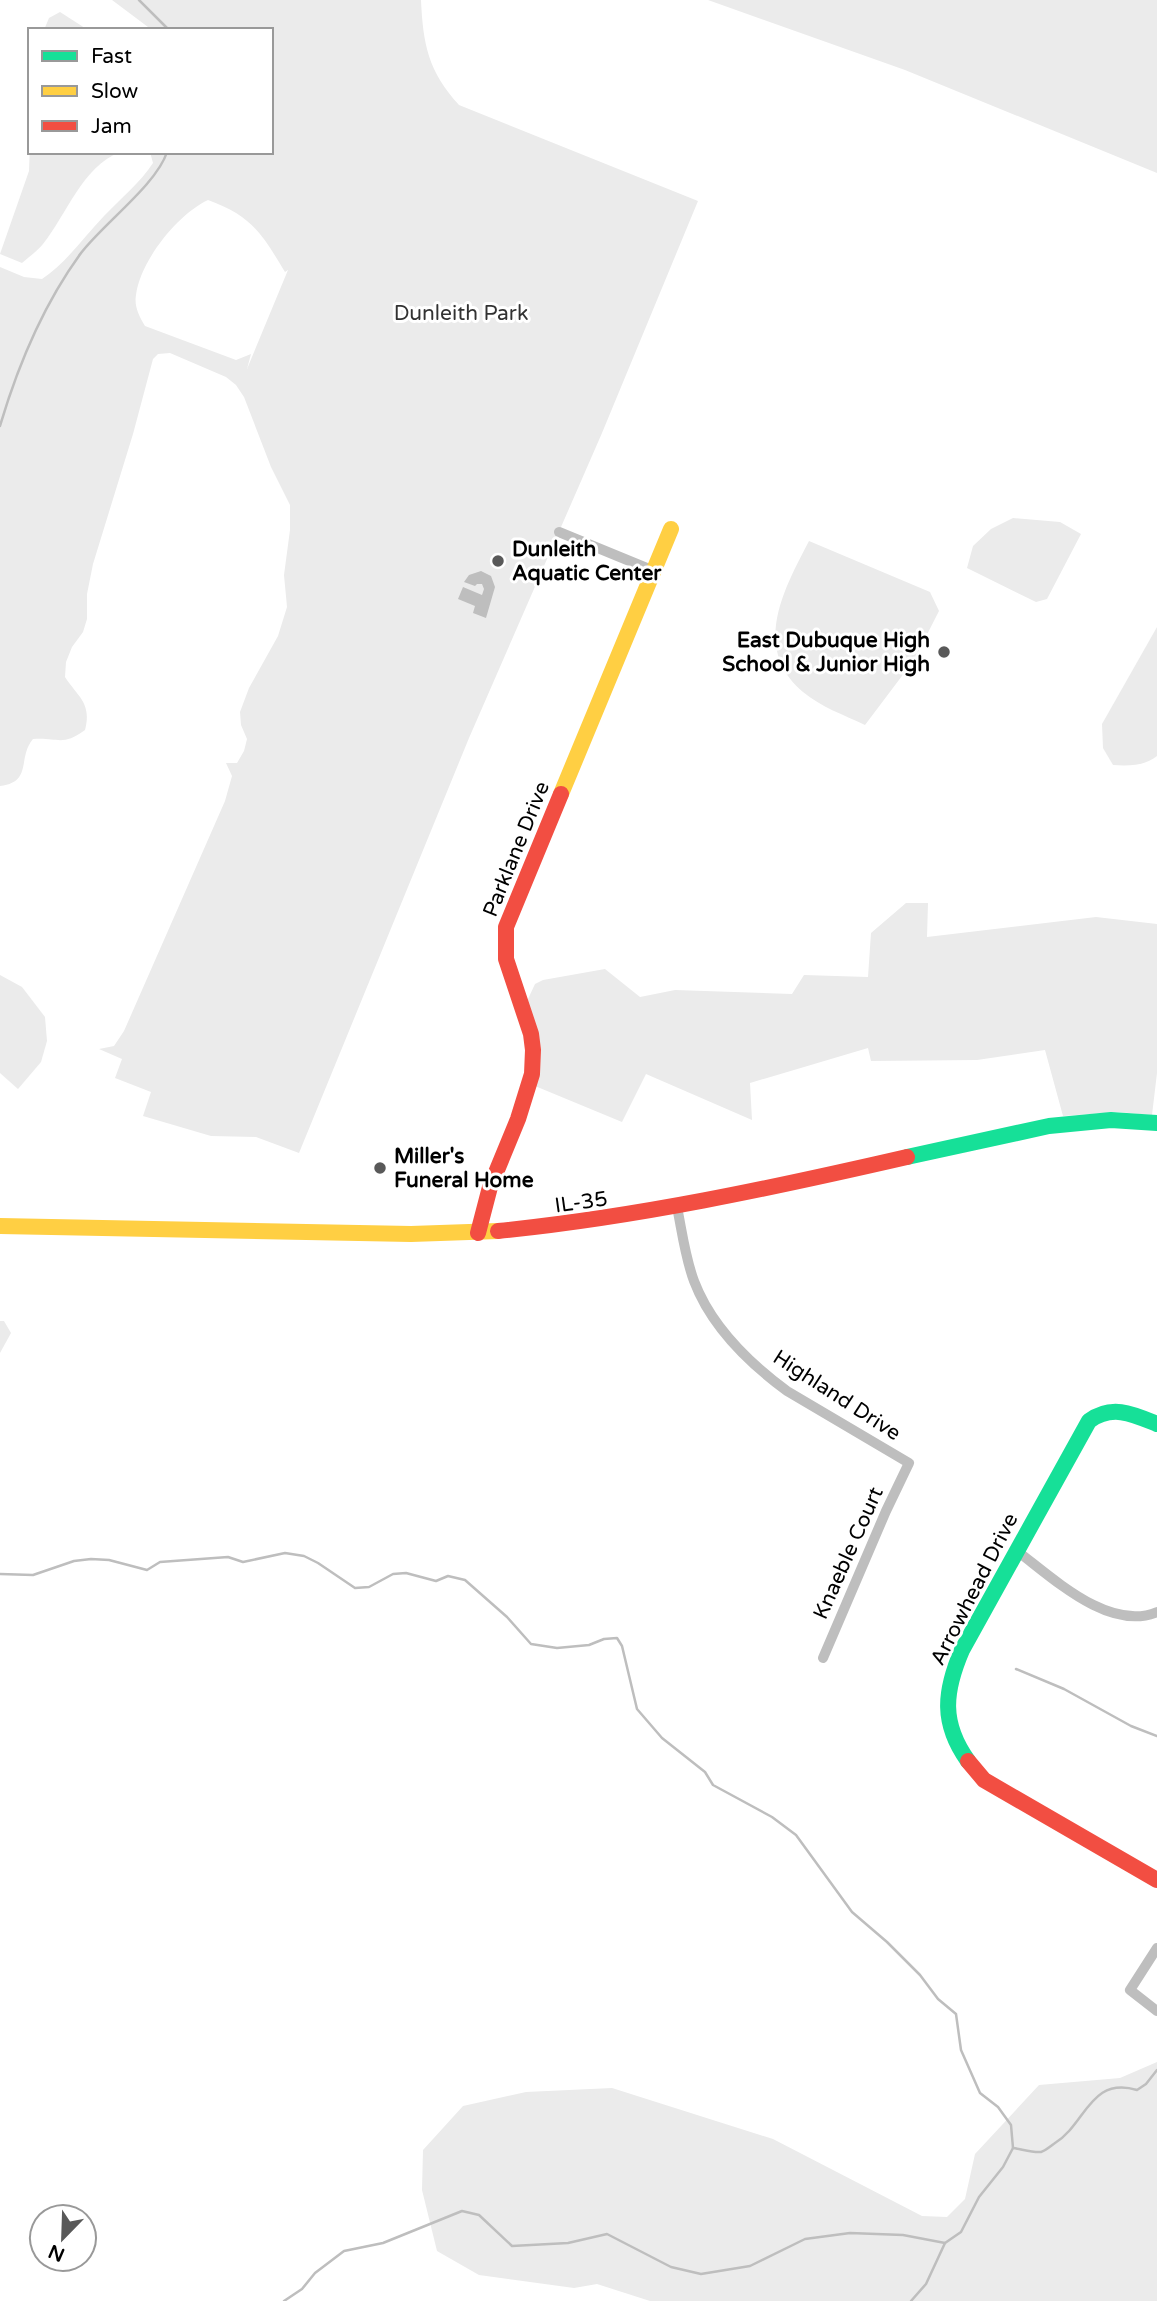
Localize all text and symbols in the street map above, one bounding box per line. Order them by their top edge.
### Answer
legend [28,28,273,154]
text: Fast [91,44,132,69]
text: Slow [91,79,139,104]
text: Jam [91,114,132,139]
park label: Dunleith Park [394,301,528,326]
place label: Dunleith Aquatic Center [512,537,662,586]
marker: Dunleith Aquatic Center [490,553,506,569]
place label: East Dubuque High School & Junior High [722,628,930,677]
marker: East Dubuque High School & Junior High [936,644,952,660]
street label: Parklane Drive [478,778,555,921]
place label: Miller's Funeral Home [394,1144,534,1193]
marker: Miller's Funeral Home [372,1160,388,1176]
street label: IL-35 [553,1186,609,1219]
street label: Highland Drive [768,1345,905,1446]
street label: Knaeble Court [808,1483,889,1623]
street label: Arrowhead Drive [925,1509,1024,1670]
north arrow [28,2203,98,2273]
text: N [45,2240,68,2266]

